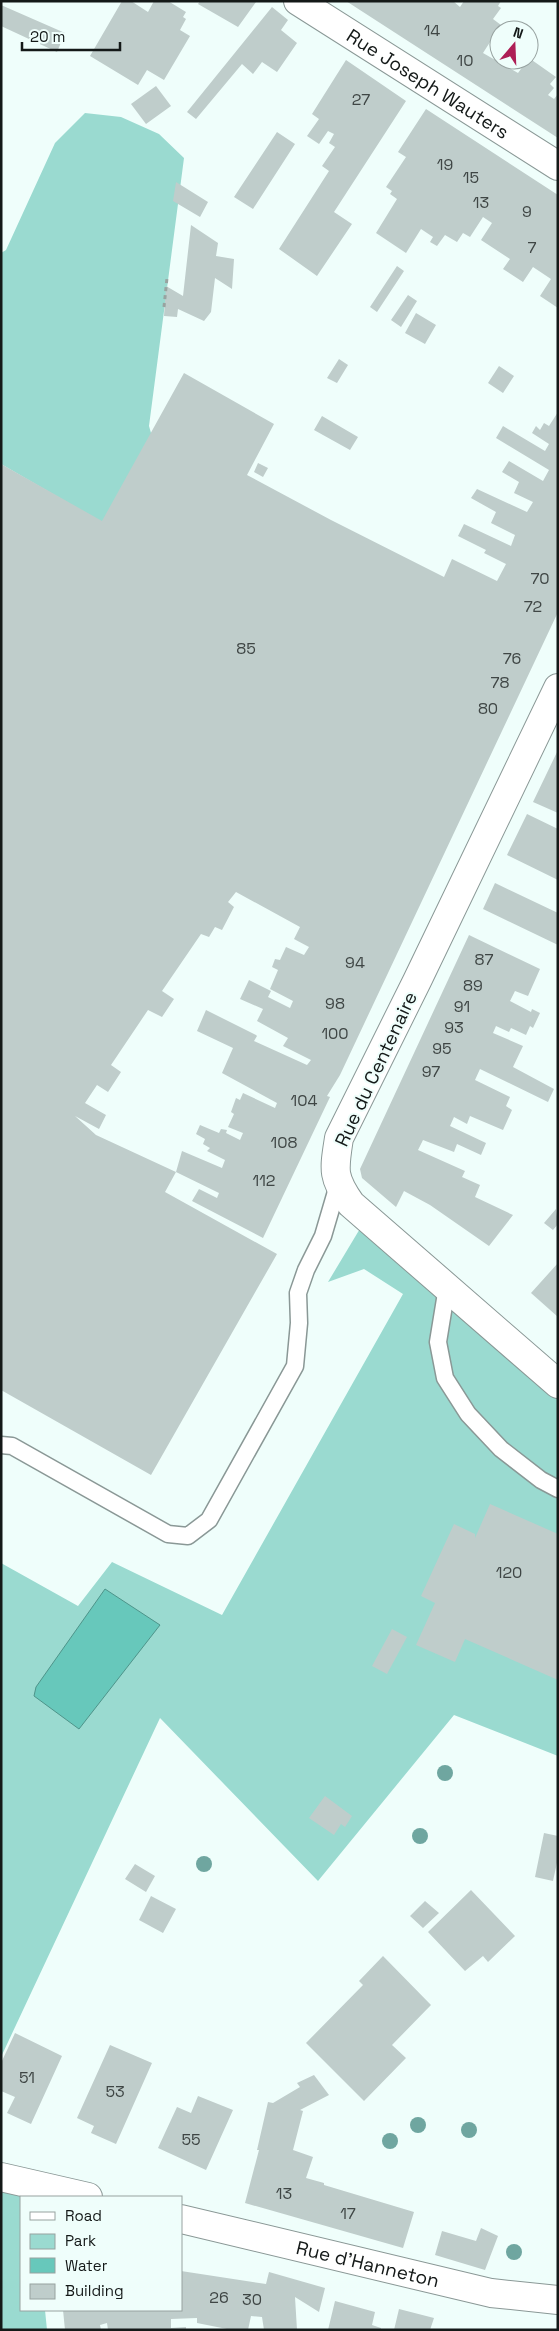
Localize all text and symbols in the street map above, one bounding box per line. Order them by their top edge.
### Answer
scale bar [22,20,120,52]
house number: 14 [424,20,440,41]
north arrow [489,20,539,70]
street label: Rue Joseph Wauters [342,23,514,144]
text: N [511,23,526,43]
text: 20 m [30,27,65,46]
house number: 10 [457,50,473,71]
house number: 27 [352,89,370,110]
house number: 19 [437,154,453,175]
house number: 15 [463,167,479,188]
house number: 13 [473,192,489,213]
house number: 9 [522,201,532,222]
house number: 7 [527,237,537,258]
house number: 70 [530,568,550,589]
house number: 72 [524,596,542,617]
house number: 85 [236,638,256,659]
house number: 76 [503,648,521,669]
house number: 78 [491,672,510,693]
house number: 80 [478,698,498,719]
house number: 87 [475,949,493,970]
house number: 94 [345,952,365,973]
house number: 89 [463,975,483,996]
street label: Rue du Centenaire [329,987,423,1151]
house number: 98 [325,993,345,1014]
house number: 91 [454,996,470,1017]
house number: 93 [444,1017,464,1038]
house number: 100 [321,1023,349,1044]
house number: 95 [432,1038,452,1059]
house number: 97 [422,1061,440,1082]
house number: 104 [291,1090,317,1111]
house number: 108 [271,1132,297,1153]
house number: 112 [252,1170,276,1191]
house number: 120 [496,1562,522,1583]
house number: 51 [19,2067,35,2088]
house number: 53 [105,2081,125,2102]
house number: 55 [181,2129,201,2150]
house number: 13 [276,2183,292,2204]
legend [20,2196,182,2311]
house number: 17 [340,2203,356,2224]
text: Road [65,2206,102,2225]
text: Park [65,2231,96,2250]
street label: Rue d'Hanneton [294,2234,442,2293]
text: Water [65,2256,108,2275]
text: Building [65,2281,124,2300]
house number: 26 [209,2287,229,2308]
house number: 30 [242,2289,262,2310]

